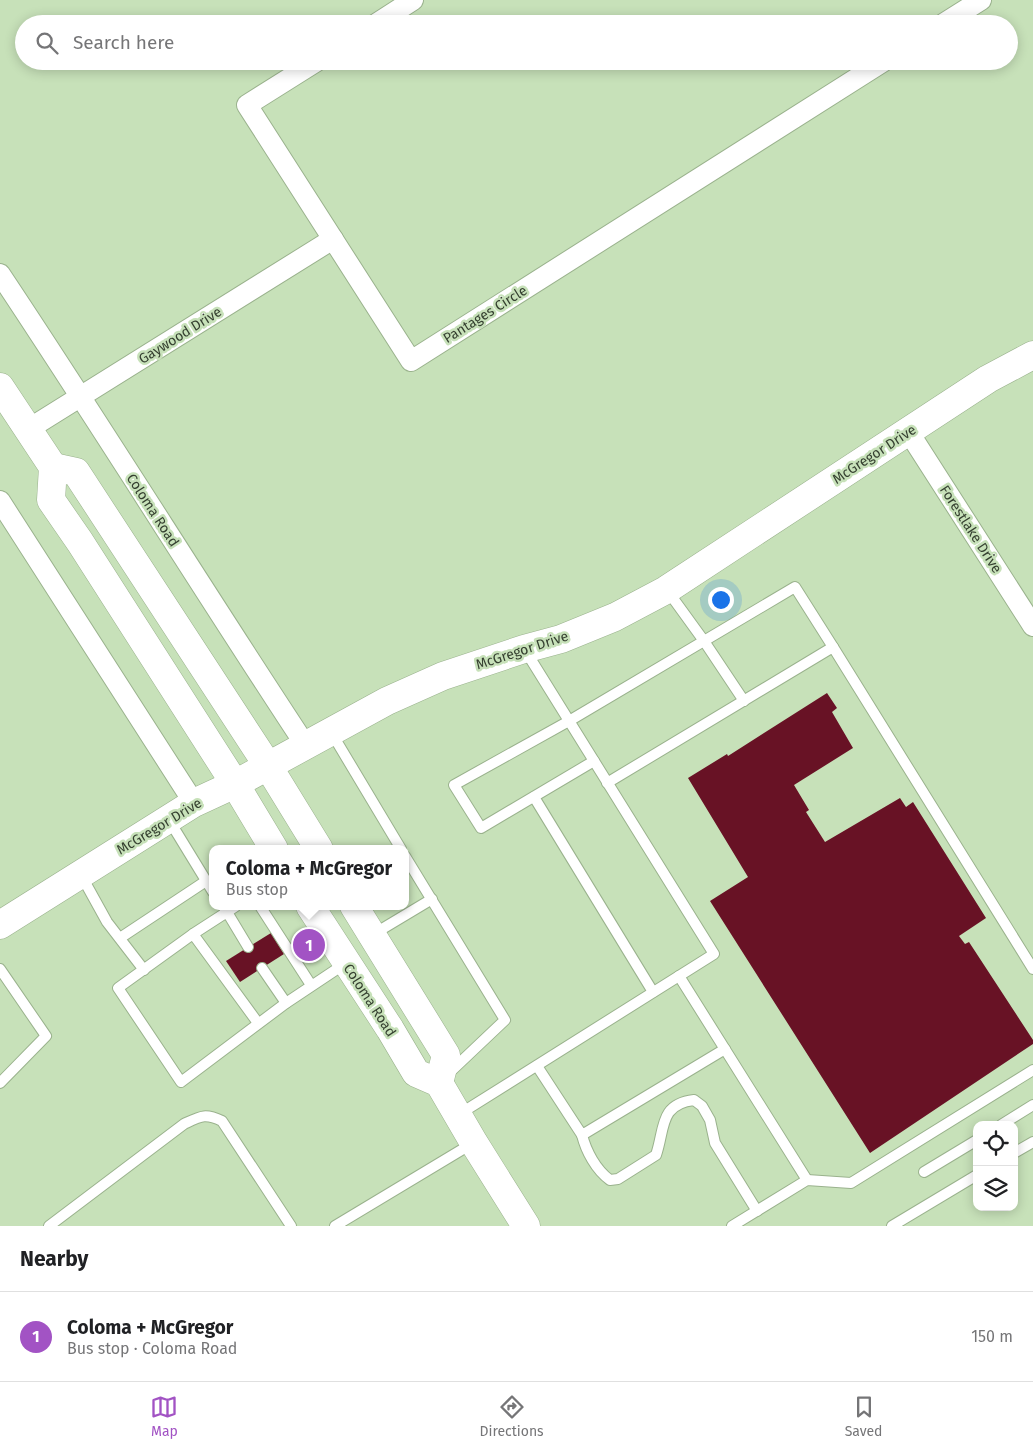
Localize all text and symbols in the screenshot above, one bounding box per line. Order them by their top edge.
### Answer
search box [15,15,1018,70]
icon: search [33,29,61,57]
text: Search here [73,31,174,54]
street label: Pantages Circle [440,282,530,347]
street label: Gaywood Drive [136,303,225,368]
street label: McGregor Drive [829,421,919,488]
street label: Coloma Road [123,471,182,550]
street label: Forestlake Drive [936,482,1005,576]
your location [708,587,734,613]
street label: McGregor Drive [474,628,571,673]
street label: McGregor Drive [114,794,205,858]
popup [209,845,409,910]
text: Coloma + McGregor [226,857,392,880]
text: Bus stop [226,880,288,899]
pin: 1 [293,926,325,964]
street label: Coloma Road [340,961,399,1040]
map controls [973,1121,1018,1211]
button: locate [973,1121,1018,1166]
button: layers [973,1166,1018,1211]
text: Nearby [20,1246,88,1272]
text: Coloma + McGregor [67,1316,233,1339]
text: 1 [32,1327,40,1346]
text: 150 m [971,1327,1013,1346]
text: Bus stop · Coloma Road [67,1339,237,1358]
tab: Map [150,1393,178,1440]
tab: Directions [479,1393,544,1440]
tab: Saved [845,1393,883,1440]

